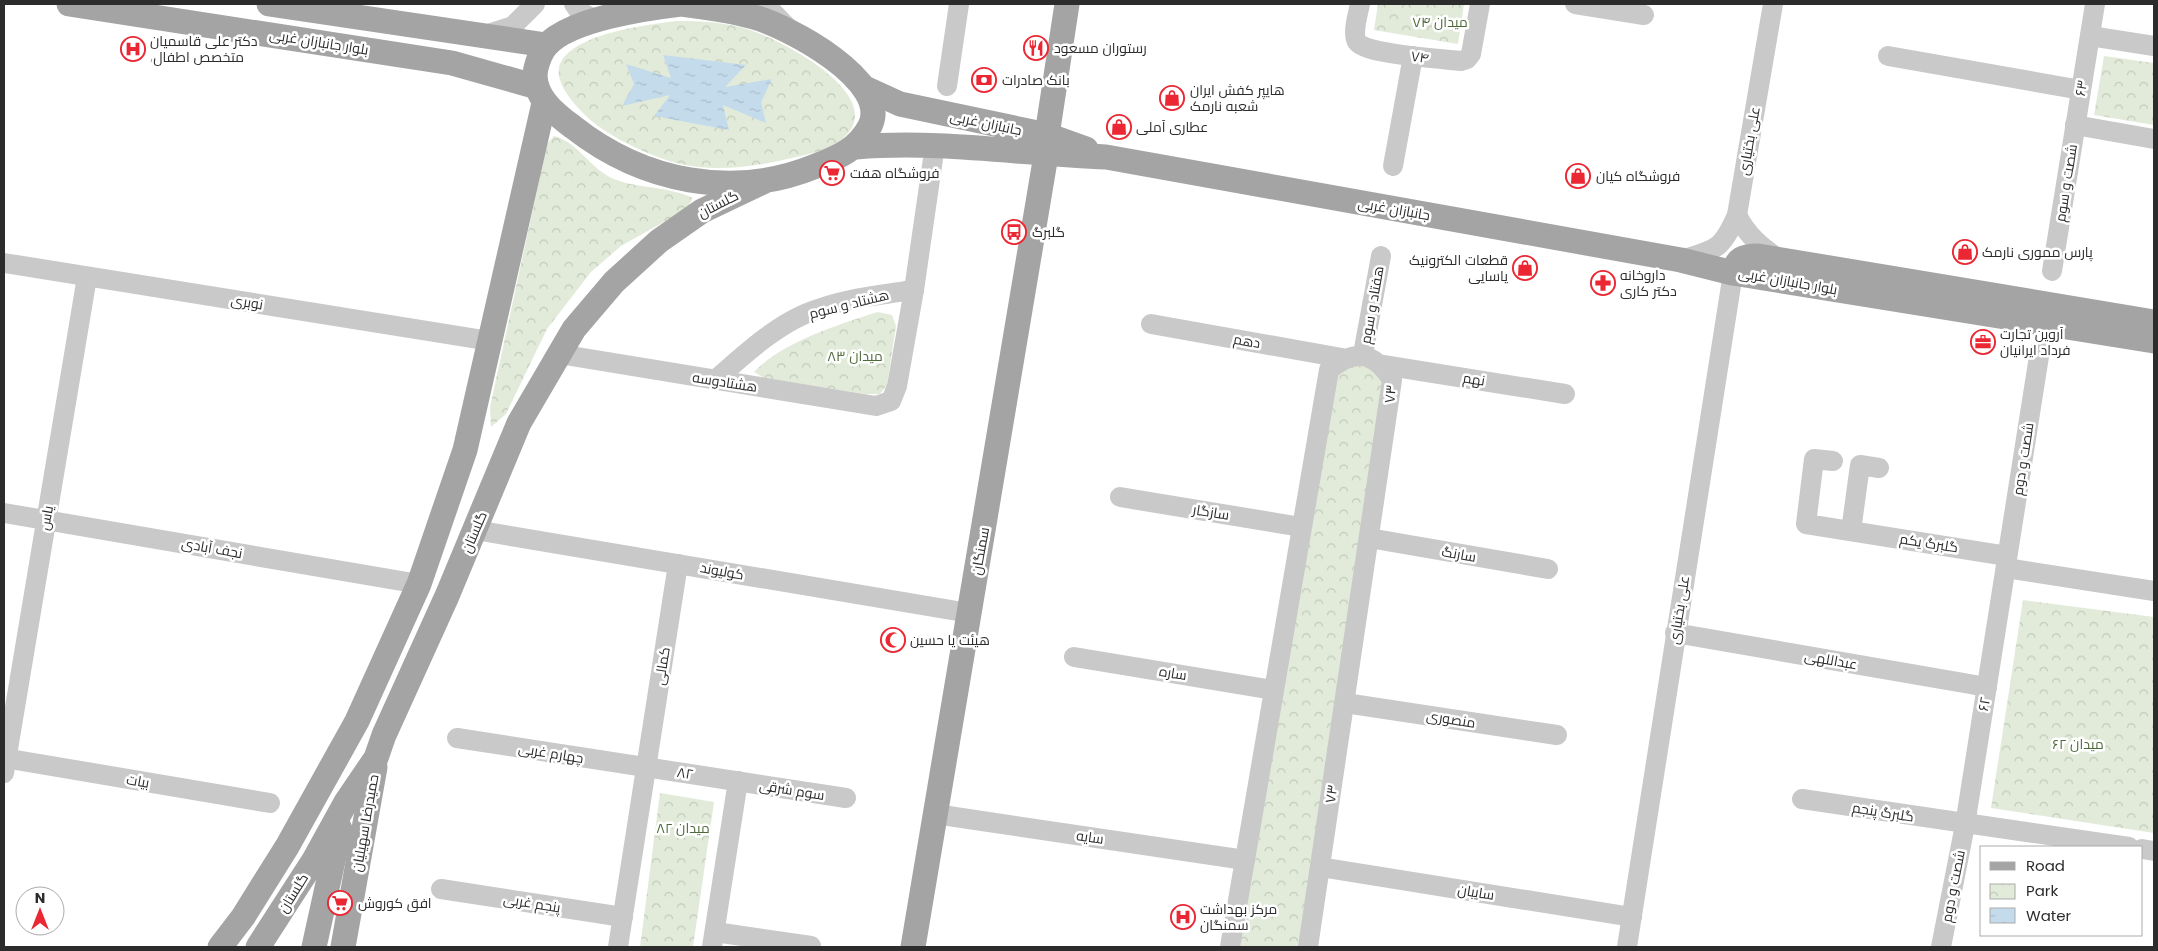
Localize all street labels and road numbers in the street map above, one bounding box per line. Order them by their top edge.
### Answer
street label: بلوار جانبازان غربی [268,24,370,60]
street label: ۷۴ [1410,46,1430,68]
street label: ۶۳ [2070,78,2092,98]
street label: علی بختیاری [1733,105,1765,177]
street label: جانبازان غربی [948,106,1024,140]
street label: شصت و سوم [2050,143,2082,223]
street label: گلستان [694,185,742,223]
street label: جانبازان غربی [1356,193,1432,225]
street label: بلوار جانبازان غربی [1737,262,1839,300]
street label: هفتاد و سوم [1355,265,1389,345]
street label: هشتاد و سوم [807,284,891,324]
street label: نوبری [229,290,265,314]
street label: دهم [1232,329,1262,353]
street label: هشتادوسه [691,367,759,397]
street label: نهم [1461,367,1487,391]
street label: ۷۳ [1379,384,1401,404]
street label: شصت و دوم [2007,421,2039,497]
street label: سازگار [1190,499,1231,525]
street label: یاس [34,504,58,532]
street label: گلستان [456,508,492,556]
street label: سمنگان [966,525,994,577]
street label: گلبرگ یکم [1898,529,1960,557]
street label: نجف آبادی [180,533,244,563]
street label: سارنگ [1440,541,1478,567]
street label: کولیوند [699,557,745,585]
street label: علی بختیاری [1664,574,1694,646]
street label: کمالی [649,645,675,687]
street label: عبداللهی [1803,646,1859,674]
street label: ساره [1158,661,1188,685]
street label: ۶۲ [1973,695,1995,713]
street label: منصوری [1425,705,1477,733]
street label: چهارم غربی [517,738,585,768]
street label: ۸۲ [675,762,695,784]
street label: بیات [125,769,151,793]
street label: حمیدرضا سهیلیان [347,773,383,873]
street label: سوم شرقی [758,775,826,805]
street label: ۷۳ [1320,784,1342,804]
street label: گلبرگ پنجم [1851,797,1915,827]
street label: سایه [1075,825,1105,849]
street label: شصت و دوم [1936,848,1970,924]
street label: گلستان [273,869,313,917]
street label: سایبان [1456,879,1496,905]
street label: پنجم غربی [502,889,562,917]

